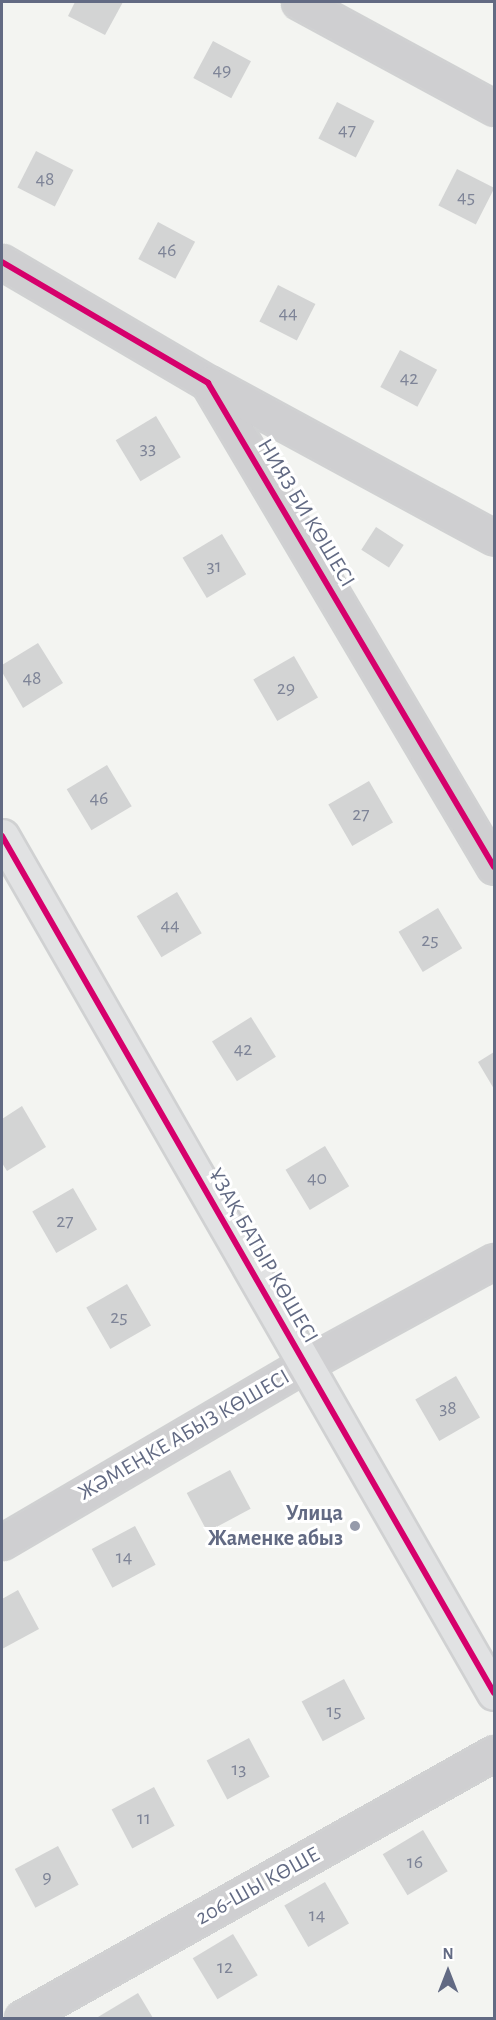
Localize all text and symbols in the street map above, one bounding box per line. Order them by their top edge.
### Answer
house number: 49 [212,58,232,82]
house number: 47 [338,118,356,142]
house number: 48 [35,167,55,191]
house number: 45 [457,185,475,209]
house number: 46 [157,238,177,262]
house number: 44 [278,301,298,325]
house number: 42 [400,366,418,390]
street label: НИЯЗ БИ КӨШЕСІ [251,434,361,592]
house number: 33 [140,436,156,460]
house number: 31 [206,554,222,578]
house number: 48 [22,666,42,690]
house number: 29 [277,676,295,700]
house number: 46 [89,786,109,810]
house number: 27 [352,802,370,826]
house number: 44 [160,913,180,937]
house number: 25 [421,928,439,952]
house number: 42 [234,1037,252,1061]
street label: ҰЗАҚ БАТЫР КӨШЕСІ [202,1164,324,1348]
house number: 40 [307,1166,327,1190]
house number: 27 [56,1209,74,1233]
house number: 25 [110,1305,128,1329]
street label: ЖӘМЕҢКЕ АБЫЗ КӨШЕСІ [73,1364,295,1506]
house number: 38 [439,1396,457,1420]
place label: Улица Жаменке абыз [208,1500,343,1552]
marker: Улица Жаменке абыз [348,1519,362,1533]
house number: 14 [116,1545,132,1569]
house number: 15 [326,1699,342,1723]
house number: 13 [231,1757,247,1781]
house number: 11 [137,1806,151,1830]
street label: 206-ШЫ КӨШЕ [191,1841,325,1931]
house number: 16 [407,1850,423,1874]
house number: 9 [42,1865,52,1889]
house number: 14 [309,1903,325,1927]
north arrow [418,1942,478,2002]
text: N [442,1946,454,1962]
house number: 12 [217,1955,233,1979]

